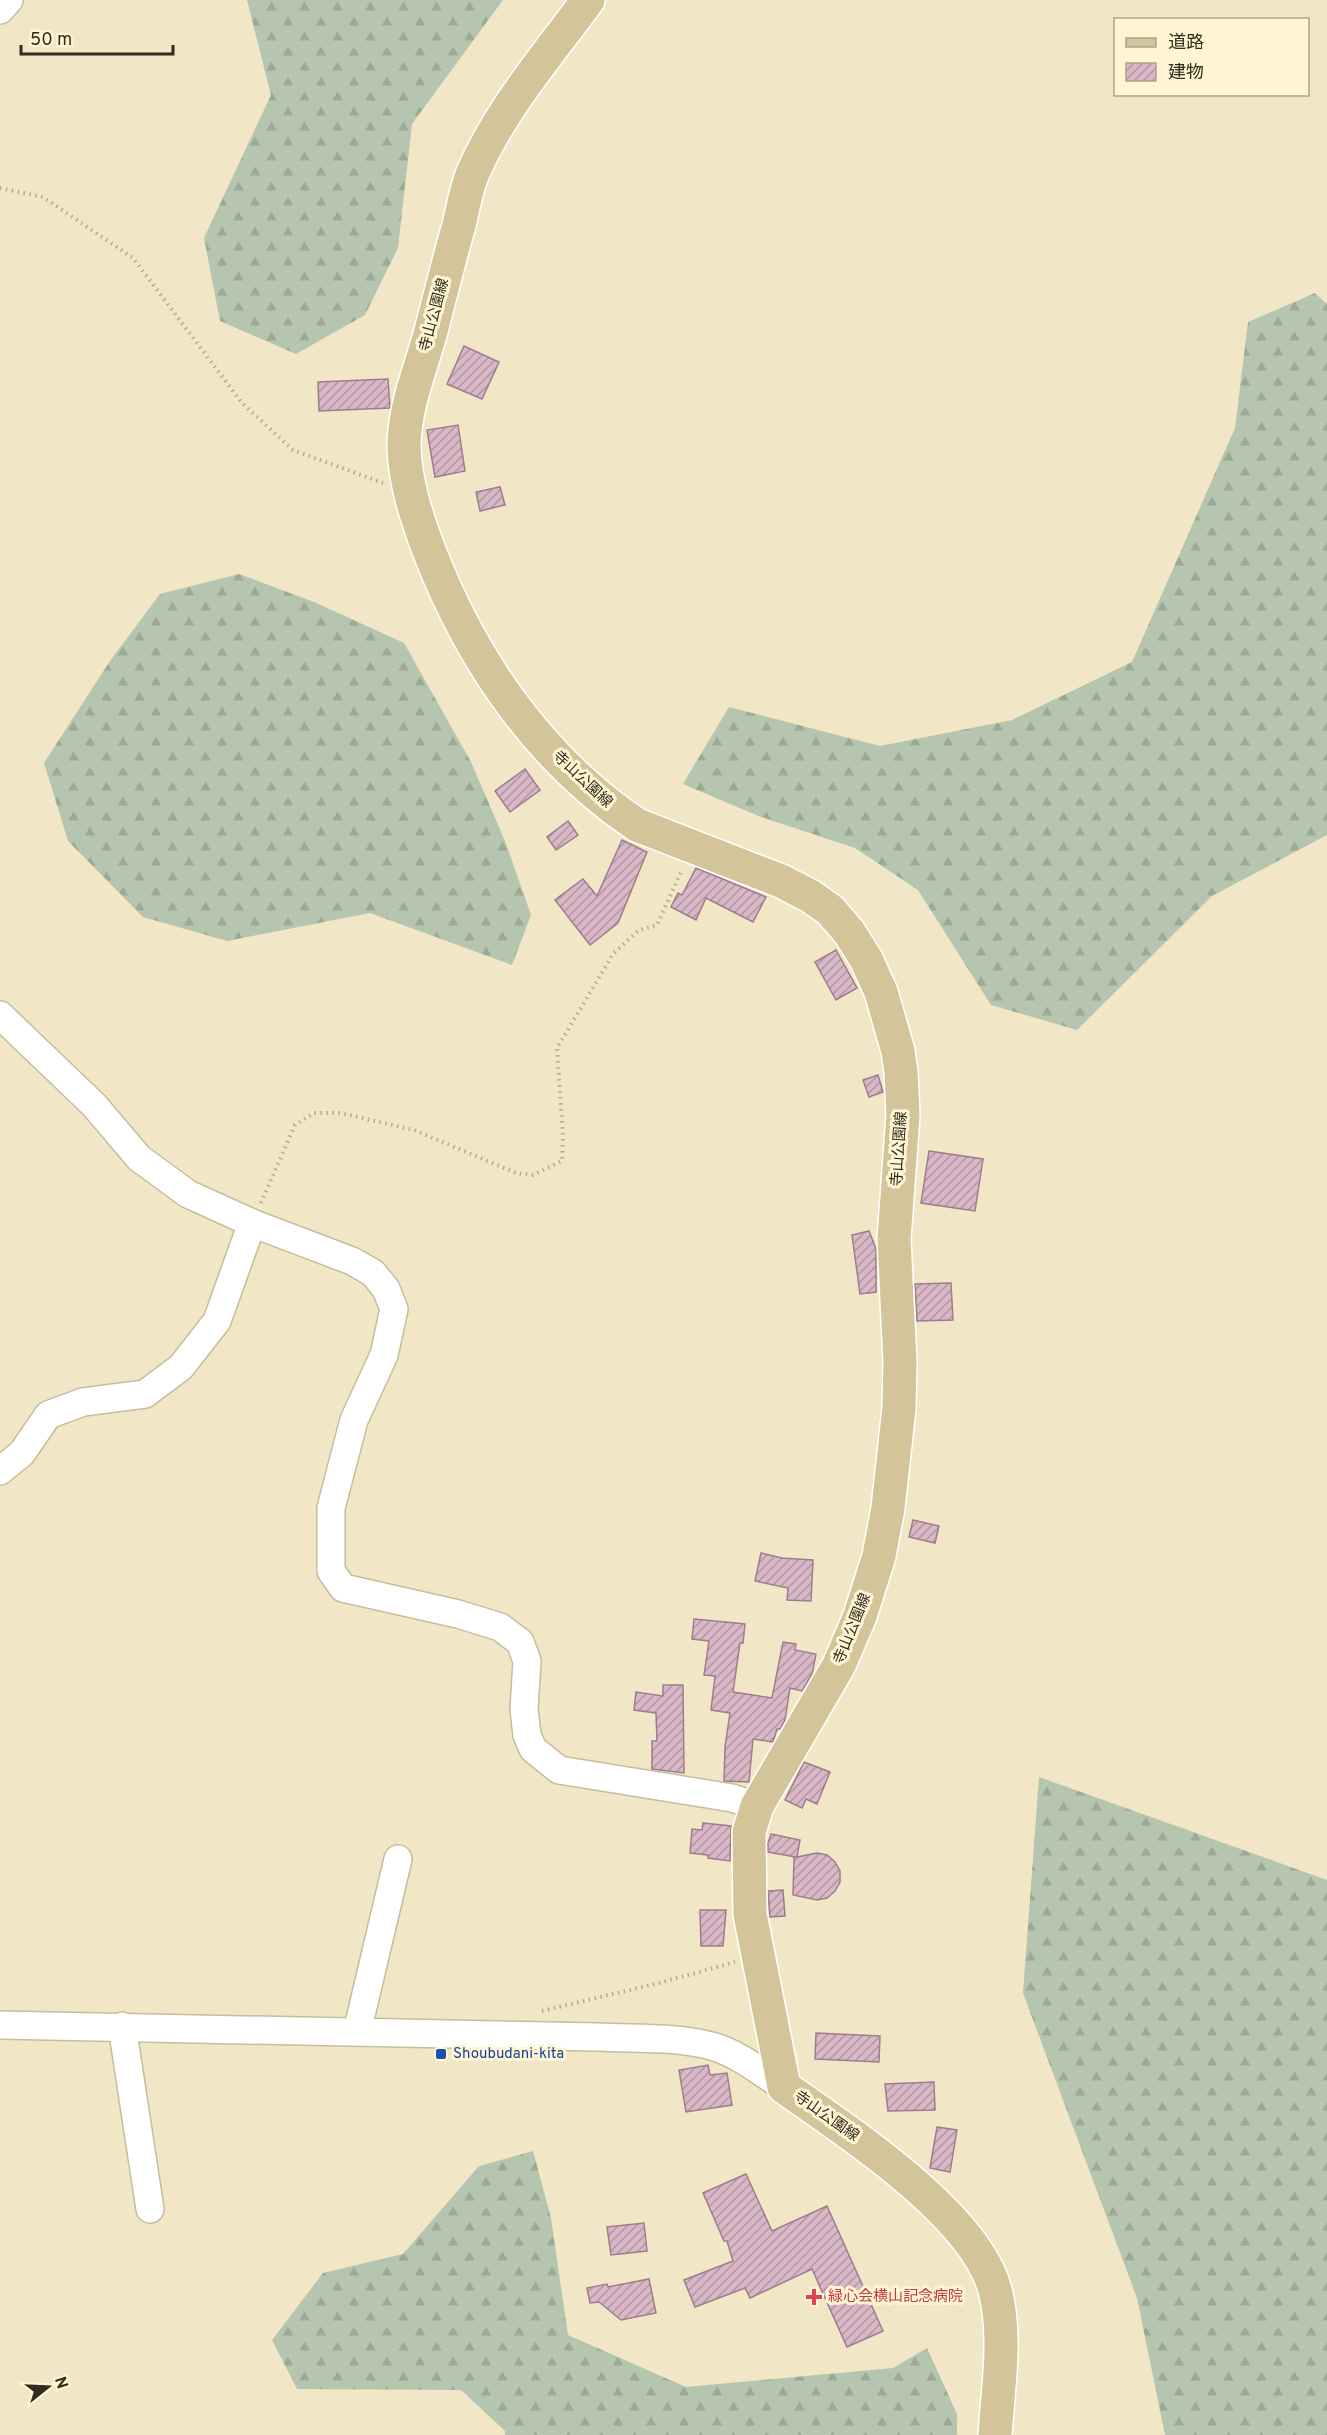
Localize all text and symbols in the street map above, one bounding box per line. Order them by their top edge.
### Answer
scale bar [21,18,172,56]
legend [1114,18,1309,96]
text: 50 m [30,29,72,52]
text: 道路 [1168,32,1204,55]
text: 建物 [1168,62,1204,85]
street label: 寺山公園線 [416,276,454,354]
street label: 寺山公園線 [548,747,616,813]
street label: 寺山公園線 [888,1111,912,1187]
street label: 寺山公園線 [830,1591,876,1667]
place label: Shoubudani-kita [453,2045,564,2064]
marker: Shoubudani-kita [434,2047,448,2061]
street label: 寺山公園線 [790,2088,862,2146]
marker: 緑心会横山記念病院 [805,2288,823,2306]
place label: 緑心会横山記念病院 [828,2288,963,2307]
north arrow [18,2357,78,2417]
text: N [49,2374,72,2392]

